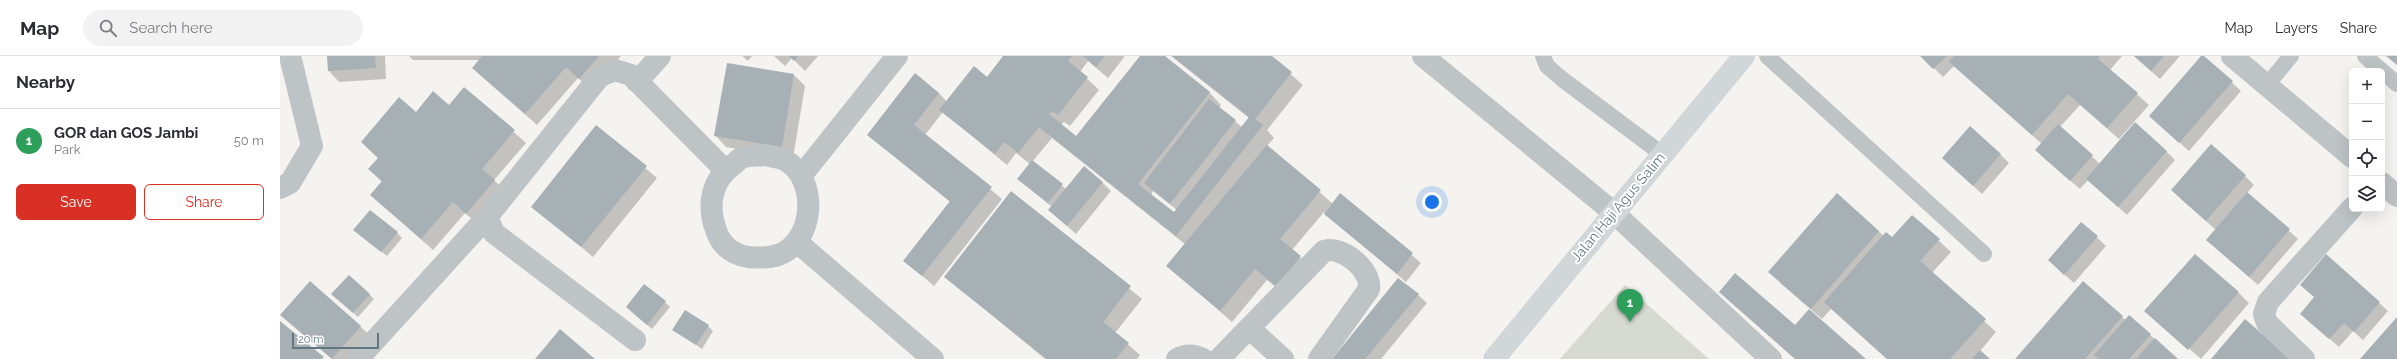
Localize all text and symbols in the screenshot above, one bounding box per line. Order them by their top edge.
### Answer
search box [83,10,363,46]
text: Map [20,17,59,39]
icon: search [97,17,119,39]
text: Search here [129,19,213,37]
text: Map [2225,20,2253,36]
text: Layers [2275,20,2318,36]
text: Share [2340,20,2377,36]
map controls [2349,68,2385,212]
button: + [2349,68,2385,104]
text: Nearby [16,72,75,92]
button: − [2349,104,2385,140]
text: GOR dan GOS Jambi [54,124,198,142]
text: 1 [26,133,32,148]
text: 50 m [234,133,264,148]
button: locate [2349,140,2385,176]
text: Park [54,142,81,157]
street label: Jalan Haji Agus Salim [1568,149,1668,265]
button: layers [2349,176,2385,212]
button: Save [16,184,136,220]
button: Share [144,184,264,220]
your location [1422,192,1442,212]
pin: 1 [1617,289,1643,322]
scale bar [292,331,379,350]
text: 20 m [298,333,323,346]

